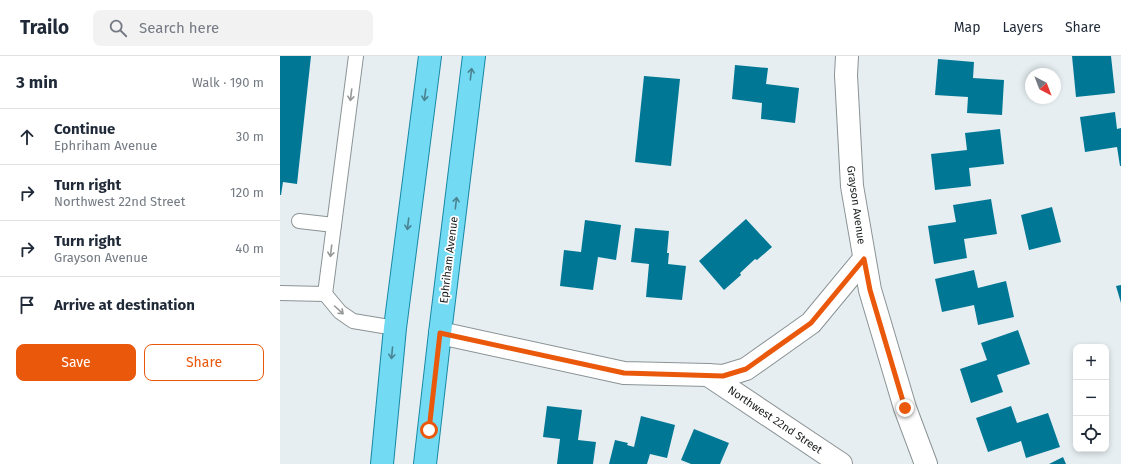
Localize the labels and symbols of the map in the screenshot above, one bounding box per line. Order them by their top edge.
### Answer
one-way arrow [468,68,475,81]
north arrow [1025,68,1061,104]
one-way arrow [347,88,355,101]
one-way arrow [421,88,428,101]
street label: Grayson Avenue [844,165,868,245]
one-way arrow [452,197,459,210]
street label: Ephriham Avenue [437,216,461,304]
one-way arrow [404,217,412,230]
one-way arrow [327,244,335,257]
one-way arrow [334,305,344,315]
one-way arrow [389,346,396,359]
street label: Northwest 22nd Street [725,384,825,456]
route end [896,399,914,417]
route start [420,421,438,439]

